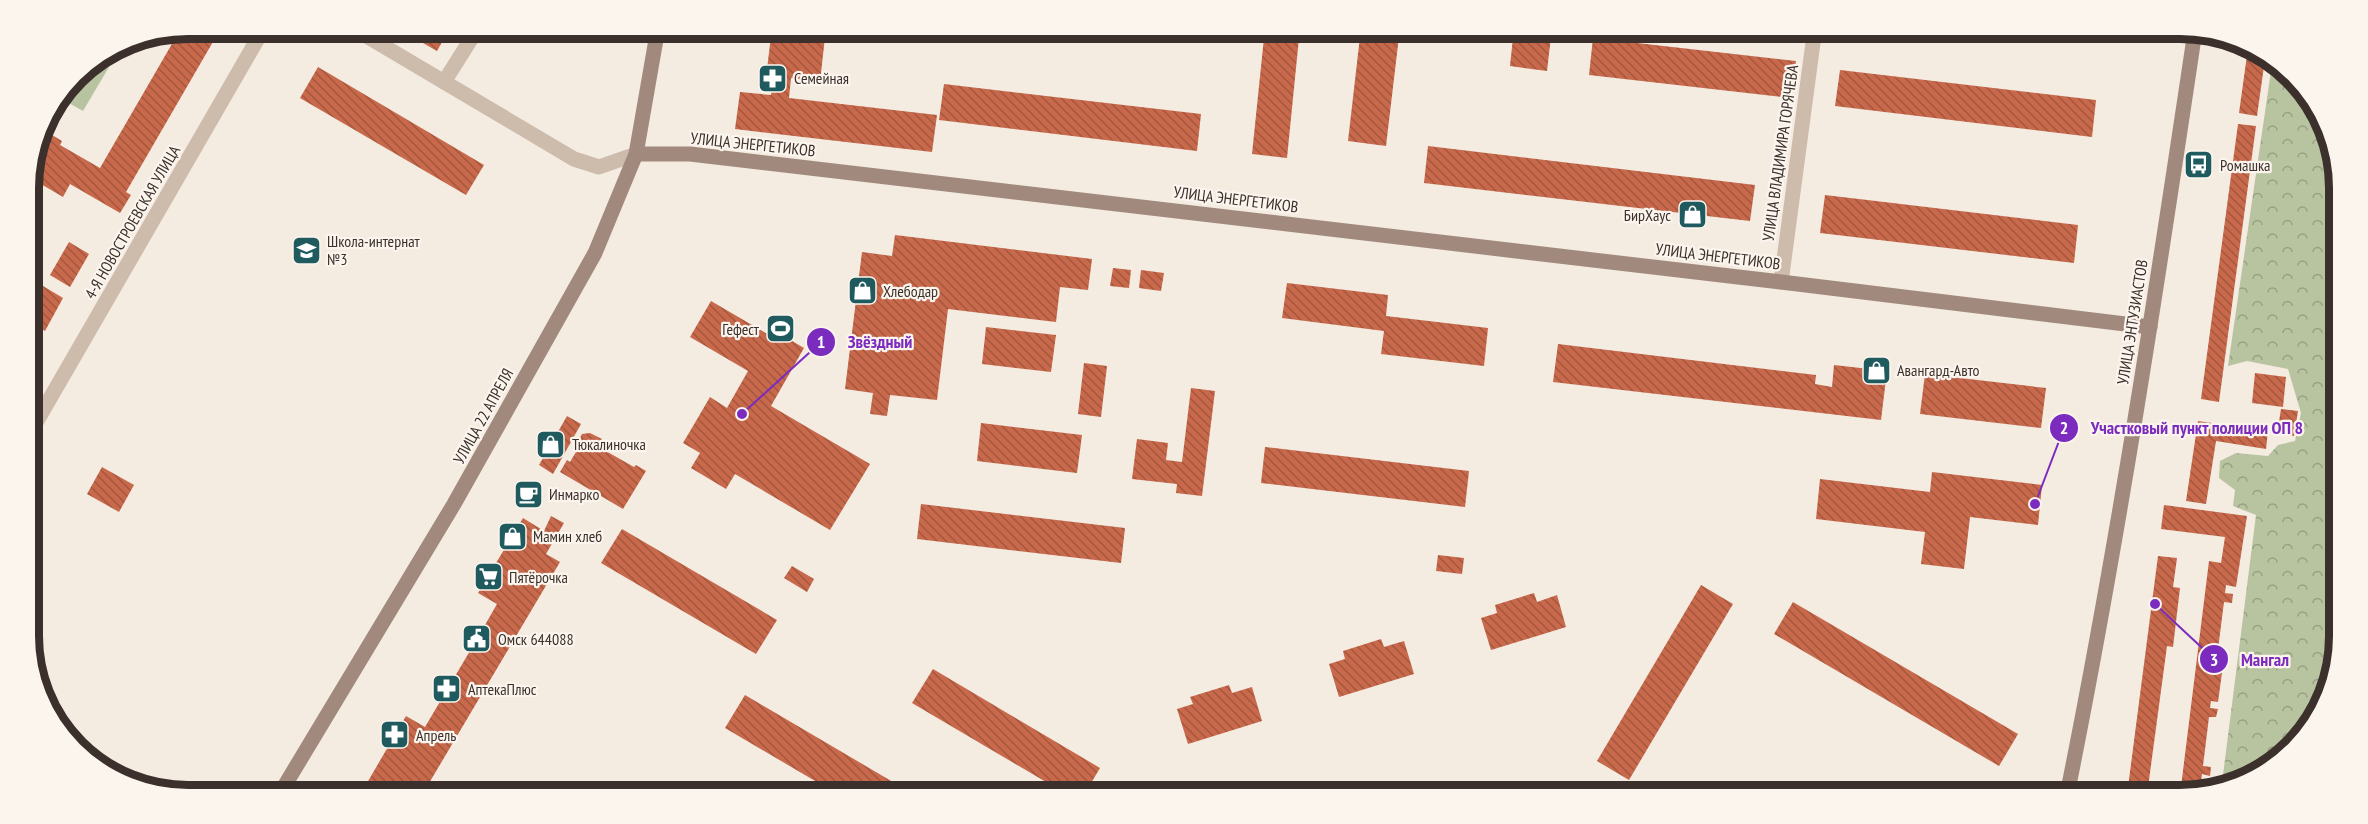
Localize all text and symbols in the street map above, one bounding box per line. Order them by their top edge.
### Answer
pharmacy icon: Семейная [757,62,789,94]
street label: УЛИЦА ВЛАДИМИРА ГОРЯЧЕВА [1758,63,1802,242]
place label: Семейная [794,68,849,88]
street label: УЛИЦА ЭНЕРГЕТИКОВ [690,127,816,161]
street label: 4-Я НОВОСТРОЕВСКАЯ УЛИЦА [80,141,184,302]
bus stop icon: Ромашка [2183,149,2215,181]
place label: Ромашка [2220,155,2271,175]
street label: УЛИЦА ЭНЕРГЕТИКОВ [1172,181,1300,217]
shop icon: БирХаус [1676,199,1708,231]
place label: БирХаус [1624,205,1671,225]
place label: Школа-интернат №3 [327,231,421,269]
school or university icon: Школа-интернат №3 [290,234,322,266]
street label: УЛИЦА ЭНЕРГЕТИКОВ [1654,238,1782,274]
street label: УЛИЦА ЭНТУЗИАСТОВ [2112,258,2152,386]
shop icon: Хлебодар [846,275,878,307]
place label: Хлебодар [883,281,938,301]
sports icon: Гефест [764,313,796,345]
place label: Гефест [722,319,760,339]
callout: Звёздный [806,324,925,360]
text: 1 [817,330,825,353]
text: Звёздный [848,330,912,353]
shop icon: Авангард-Авто [1860,354,1892,386]
place label: Авангард-Авто [1897,360,1980,380]
street label: УЛИЦА 22 АПРЕЛЯ [449,365,517,467]
callout: Участковый пункт полиции ОП 8 [2049,410,2316,446]
text: 2 [2060,416,2068,439]
text: Участковый пункт полиции ОП 8 [2090,416,2303,439]
shop icon: Тюкалиночка [535,428,567,460]
place label: Тюкалиночка [572,434,646,454]
cafe icon: Инмарко [512,478,544,510]
place label: Инмарко [549,484,599,504]
shop icon: Мамин хлеб [496,520,528,552]
place label: Мамин хлеб [533,526,602,546]
supermarket icon: Пятёрочка [472,561,504,593]
place label: Пятёрочка [509,567,568,587]
public building icon: Омск 644088 [461,623,493,655]
place label: Омск 644088 [498,629,574,649]
callout: Мангал [2199,641,2302,677]
text: 3 [2210,648,2218,671]
text: Мангал [2241,648,2289,671]
pharmacy icon: АптекаПлюс [431,673,463,705]
place label: АптекаПлюс [468,679,537,699]
pharmacy icon: Апрель [379,719,411,751]
place label: Апрель [416,725,456,745]

